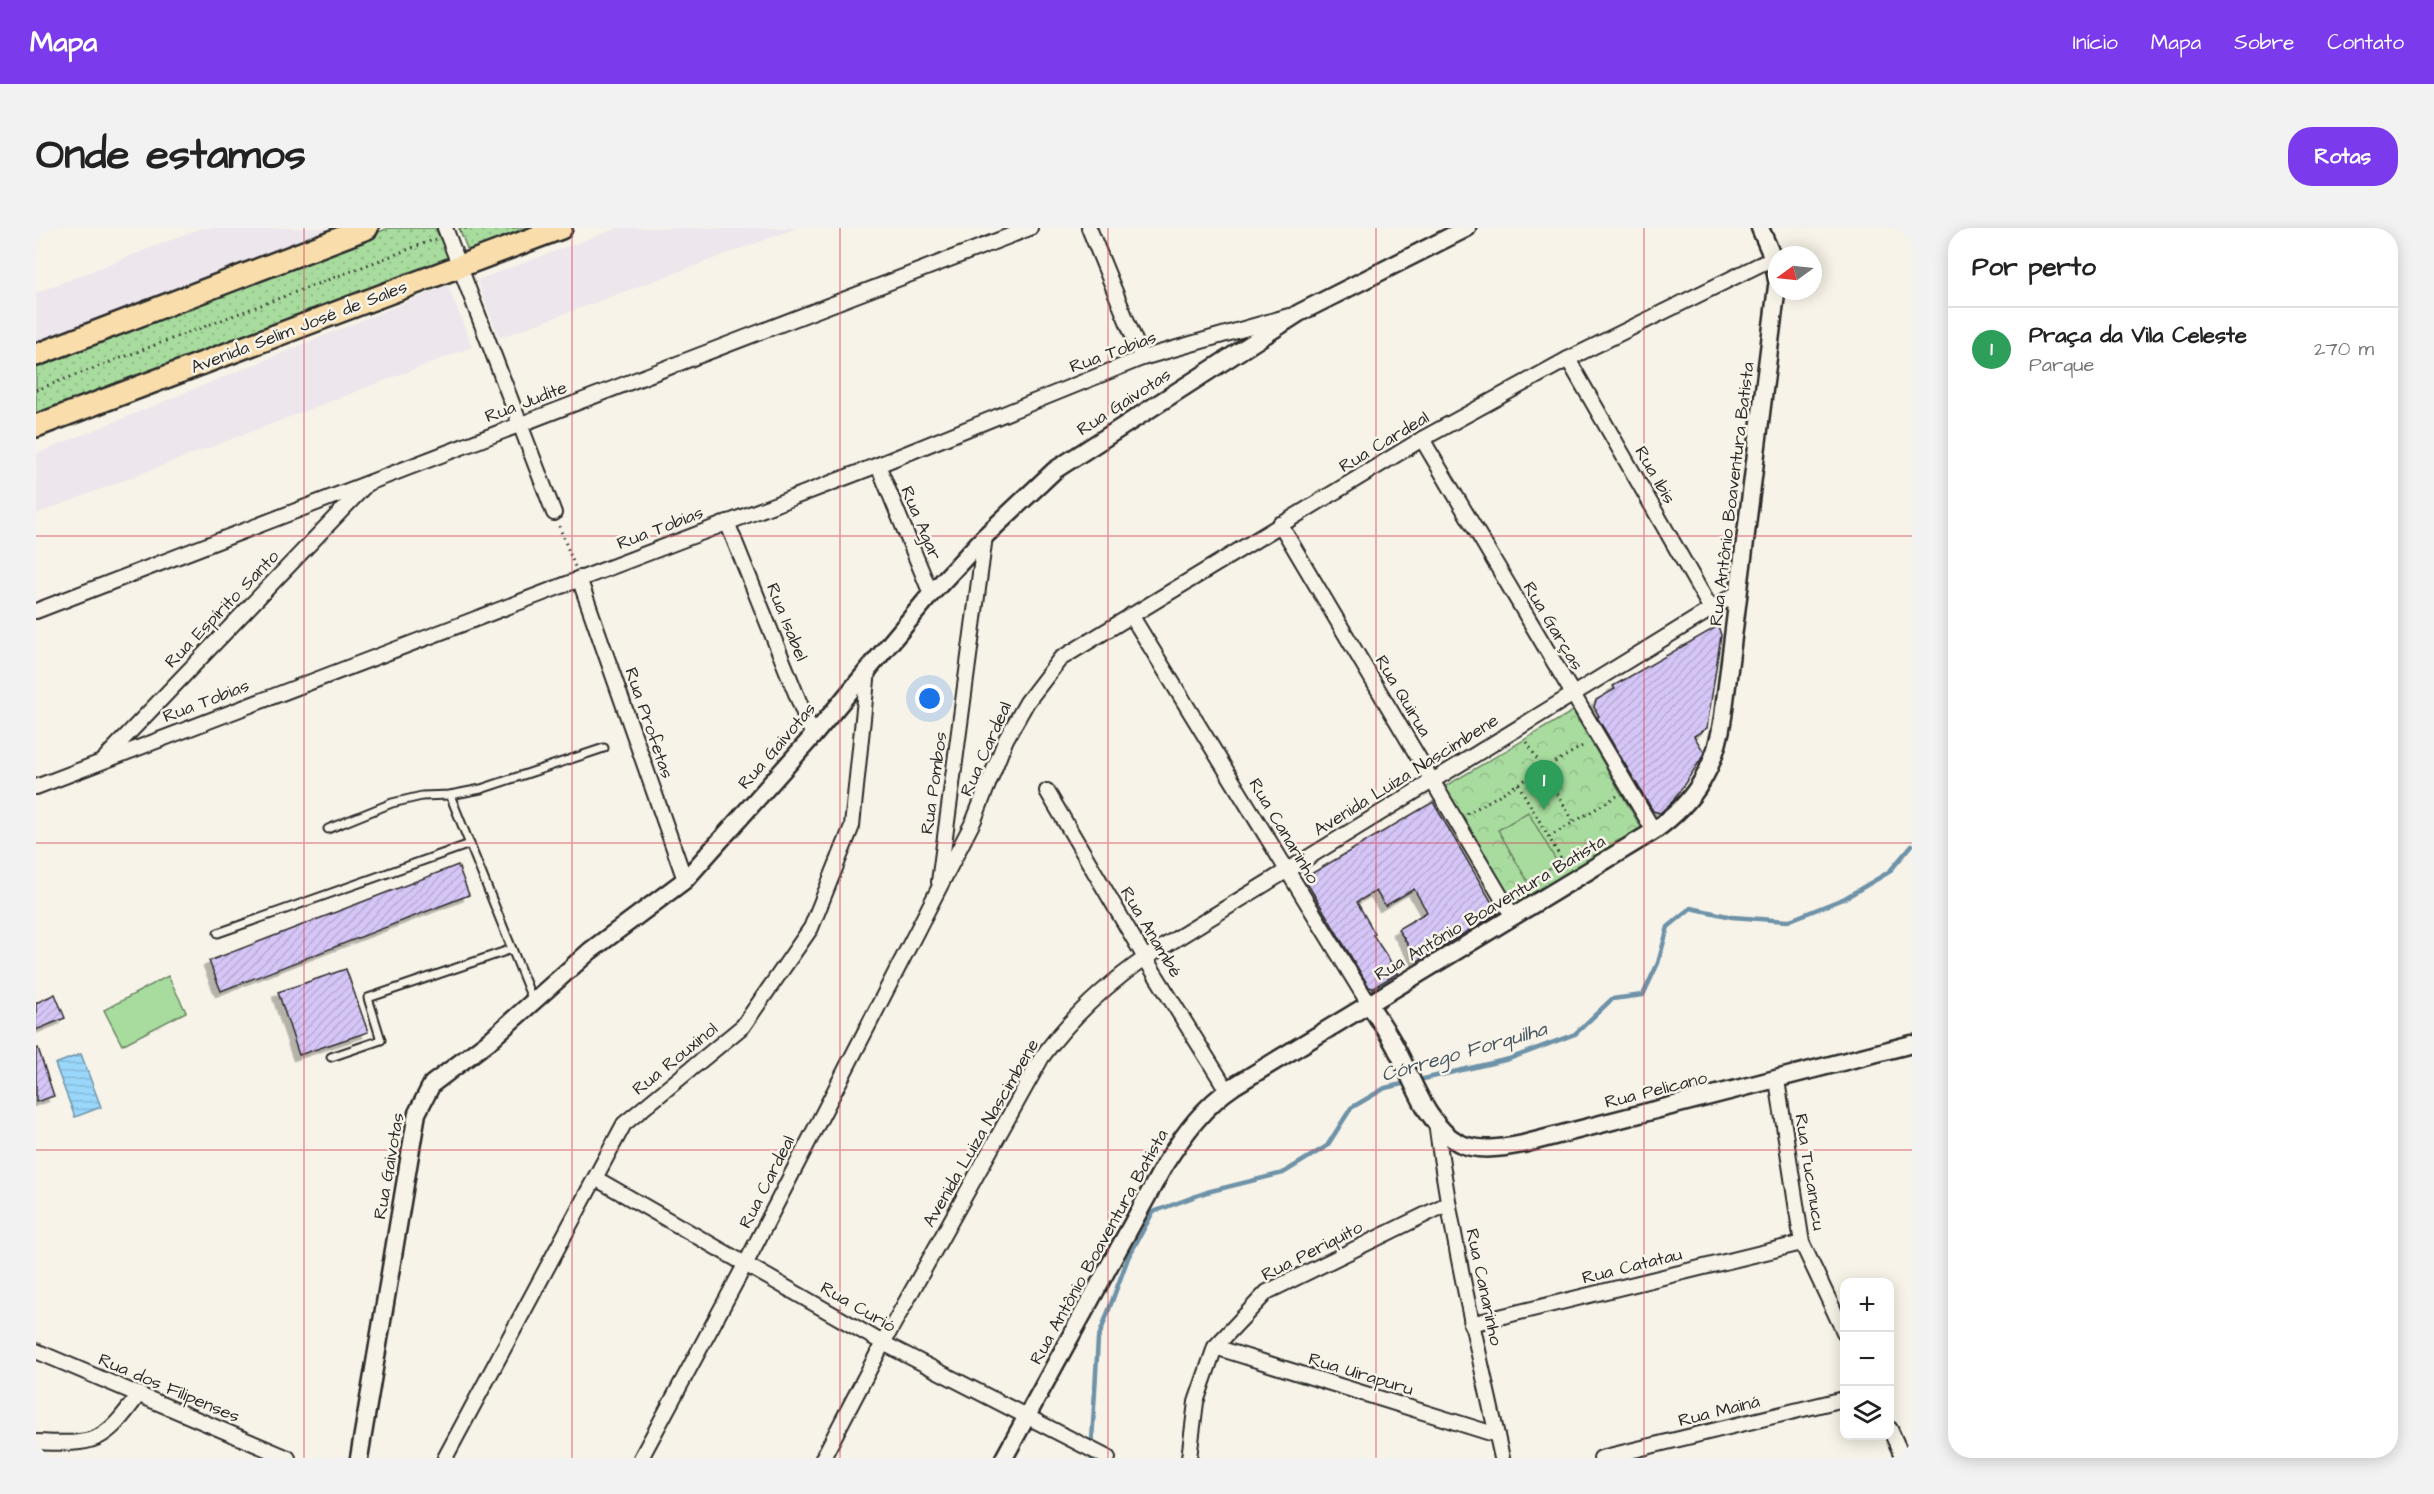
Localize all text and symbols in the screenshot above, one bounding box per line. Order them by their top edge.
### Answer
text: Mapa [30,23,97,62]
text: Início [2073,28,2118,57]
text: Mapa [2151,28,2201,57]
text: Sobre [2234,28,2294,57]
text: Contato [2327,28,2404,57]
text: Onde estamos [36,127,306,185]
button: Rotas [2288,127,2398,186]
north arrow [1768,246,1822,300]
text: Por perto [1972,249,2096,285]
street label: Avenida Selim José de Sales [187,274,411,380]
text: Praça da Vila Celeste [2029,320,2247,351]
street label: Rua Tobias [1066,325,1160,379]
text: 1 [1990,335,1993,363]
text: 270 m [2314,335,2374,363]
text: Parque [2029,351,2094,379]
street label: Rua Antônio Boaventura Batista [1703,361,1761,627]
street label: Rua Gaivotas [1072,362,1176,442]
street label: Rua Judite [481,375,571,429]
street label: Rua Cardeal [1334,405,1434,479]
street label: Rua Ibis [1628,441,1682,509]
street label: Rua Agar [893,482,948,564]
street label: Rua Tobias [613,500,707,556]
street label: Rua Espírito Santo [159,545,285,673]
street label: Rua Garças [1517,577,1589,675]
street label: Rua Isabel [760,579,814,665]
street label: Rua Quirua [1369,650,1437,742]
street label: Rua Profetas [618,664,680,782]
street label: Rua Tobias [159,673,253,729]
your location [915,684,944,713]
street label: Rua Gaivotas [732,697,822,795]
street label: Rua Cardeal [954,698,1018,800]
street label: Avenida Luiza Nascimbene [1309,708,1503,842]
street label: Rua Pombos [914,730,954,836]
pin: 1 [1524,760,1564,810]
street label: Rua Canarinho [1243,774,1325,888]
street label: Rua Antônio Boaventura Batista [1370,829,1610,987]
street label: Rua Anambé [1114,882,1188,982]
water label: Córrego Forquilha [1378,1015,1551,1090]
street label: Rua Rouxinol [627,1017,723,1101]
street label: Avenida Luiza Nascimbene [917,1034,1045,1232]
street label: Rua Pelicano [1602,1065,1710,1115]
street label: Rua Gaivotas [367,1111,411,1221]
street label: Rua Tucanucu [1788,1112,1832,1232]
street label: Rua Antônio Boaventura Batista [1024,1125,1174,1369]
street label: Rua Cardeal [733,1131,801,1233]
street label: Rua Periquito [1257,1215,1367,1287]
street label: Rua Canarinho [1459,1226,1509,1348]
street label: Rua Catatau [1579,1242,1685,1290]
street label: Rua Curió [816,1275,900,1339]
map controls [1840,1278,1894,1440]
button: + [1840,1278,1894,1332]
button: − [1840,1332,1894,1386]
street label: Rua Uirapuru [1305,1346,1417,1402]
street label: Rua dos Filipenses [95,1347,243,1429]
button: layers [1840,1386,1894,1440]
street label: Rua Mainá [1676,1389,1762,1433]

